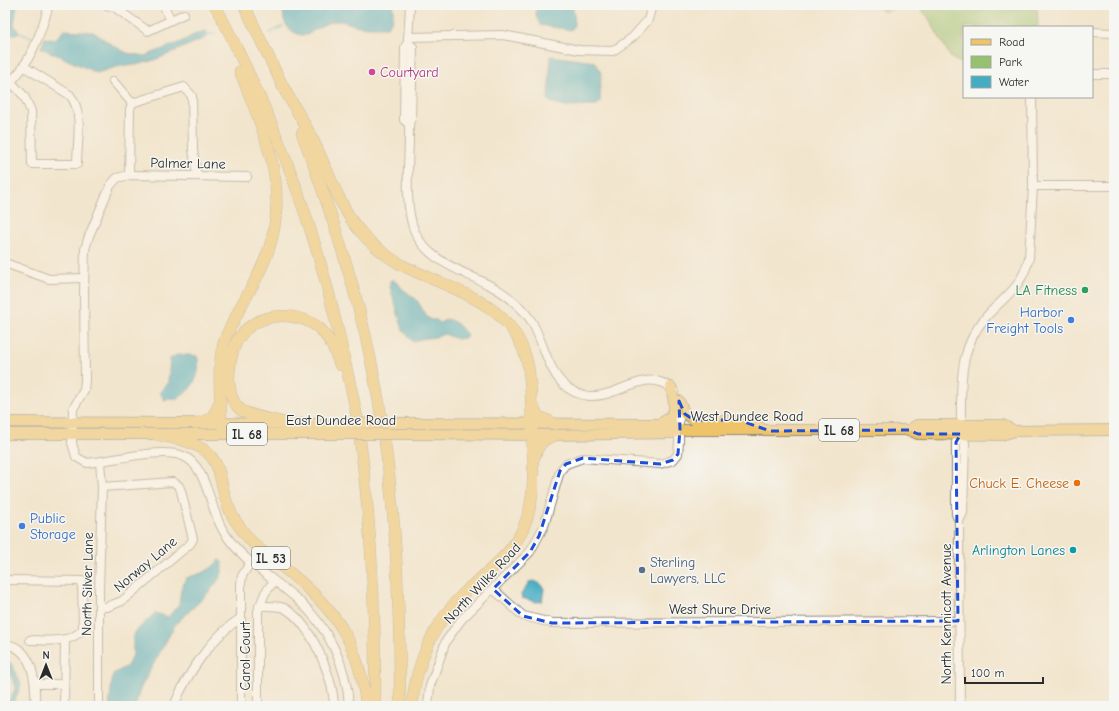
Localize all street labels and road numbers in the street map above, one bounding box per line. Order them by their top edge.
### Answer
street label: Palmer Lane [150,154,226,173]
street label: West Dundee Road [691,408,803,425]
street label: East Dundee Road [286,412,396,429]
road number: IL 68 [819,419,859,441]
road number: IL 68 [227,423,267,445]
street label: North Silver Lane [78,532,97,636]
street label: Norway Lane [110,533,180,596]
street label: North Wilke Road [440,539,524,628]
street label: North Kennicott Avenue [938,543,955,685]
road number: IL 53 [252,547,290,569]
street label: West Shure Drive [669,601,771,618]
street label: Carol Court [237,621,254,691]

